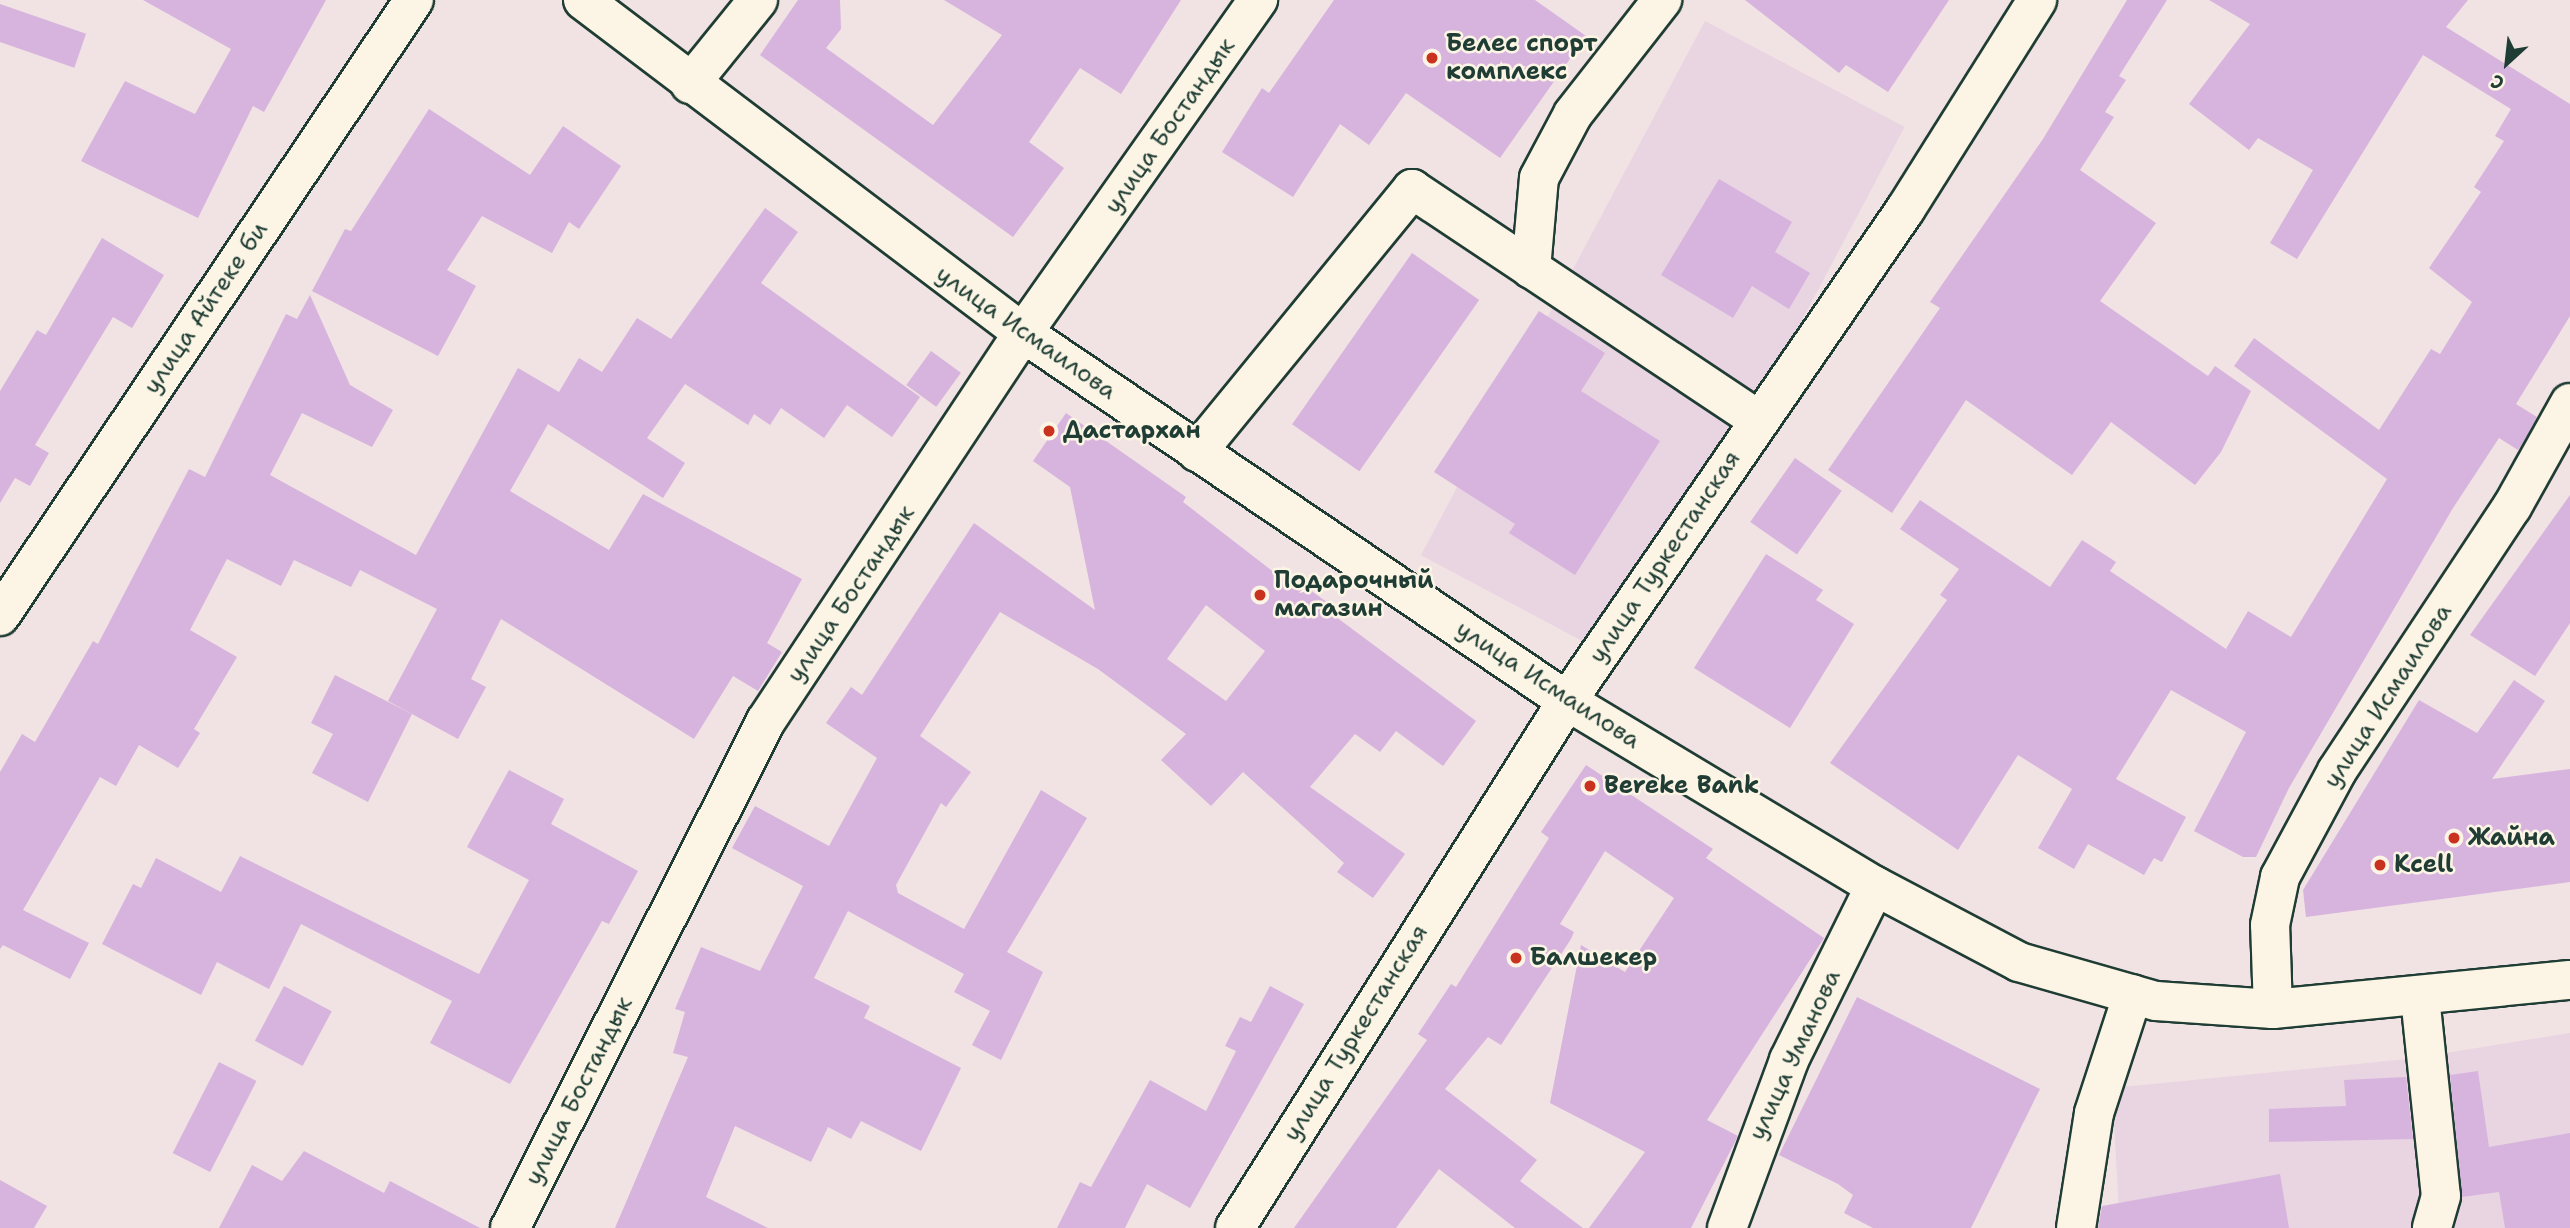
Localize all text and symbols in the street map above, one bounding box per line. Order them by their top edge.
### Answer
north arrow [2472,28,2542,98]
place label: Белес спорт комплекс [1446,30,1597,86]
street label: улица Бостандык [1099,33,1241,219]
marker: Белес спорт комплекс [1424,50,1440,66]
text: С [2486,68,2508,96]
street label: улица Айтеке би [138,216,274,400]
street label: улица Исмаилова [930,260,1122,406]
place label: Дастархан [1063,417,1201,445]
marker: Дастархан [1041,423,1057,439]
street label: улица Туркестанская [1583,445,1747,669]
street label: улица Бостандык [781,500,921,688]
place label: Подарочный магазин [1274,567,1434,623]
marker: Подарочный магазин [1252,587,1268,603]
street label: улица Исмаилова [2318,599,2458,793]
street label: улица Исмаилова [1451,615,1645,755]
place label: Bereke Bank [1604,772,1759,800]
marker: Bereke Bank [1582,778,1598,794]
place label: Жайна [2468,824,2555,852]
marker: Жайна [2446,830,2462,846]
place label: Kcell [2394,851,2453,879]
marker: Kcell [2372,857,2388,873]
street label: улица Туркестанская [1278,919,1434,1147]
place label: Балшекер [1530,944,1657,972]
marker: Балшекер [1508,950,1524,966]
street label: улица Уманова [1743,965,1847,1145]
street label: улица Бостандык [519,992,639,1190]

